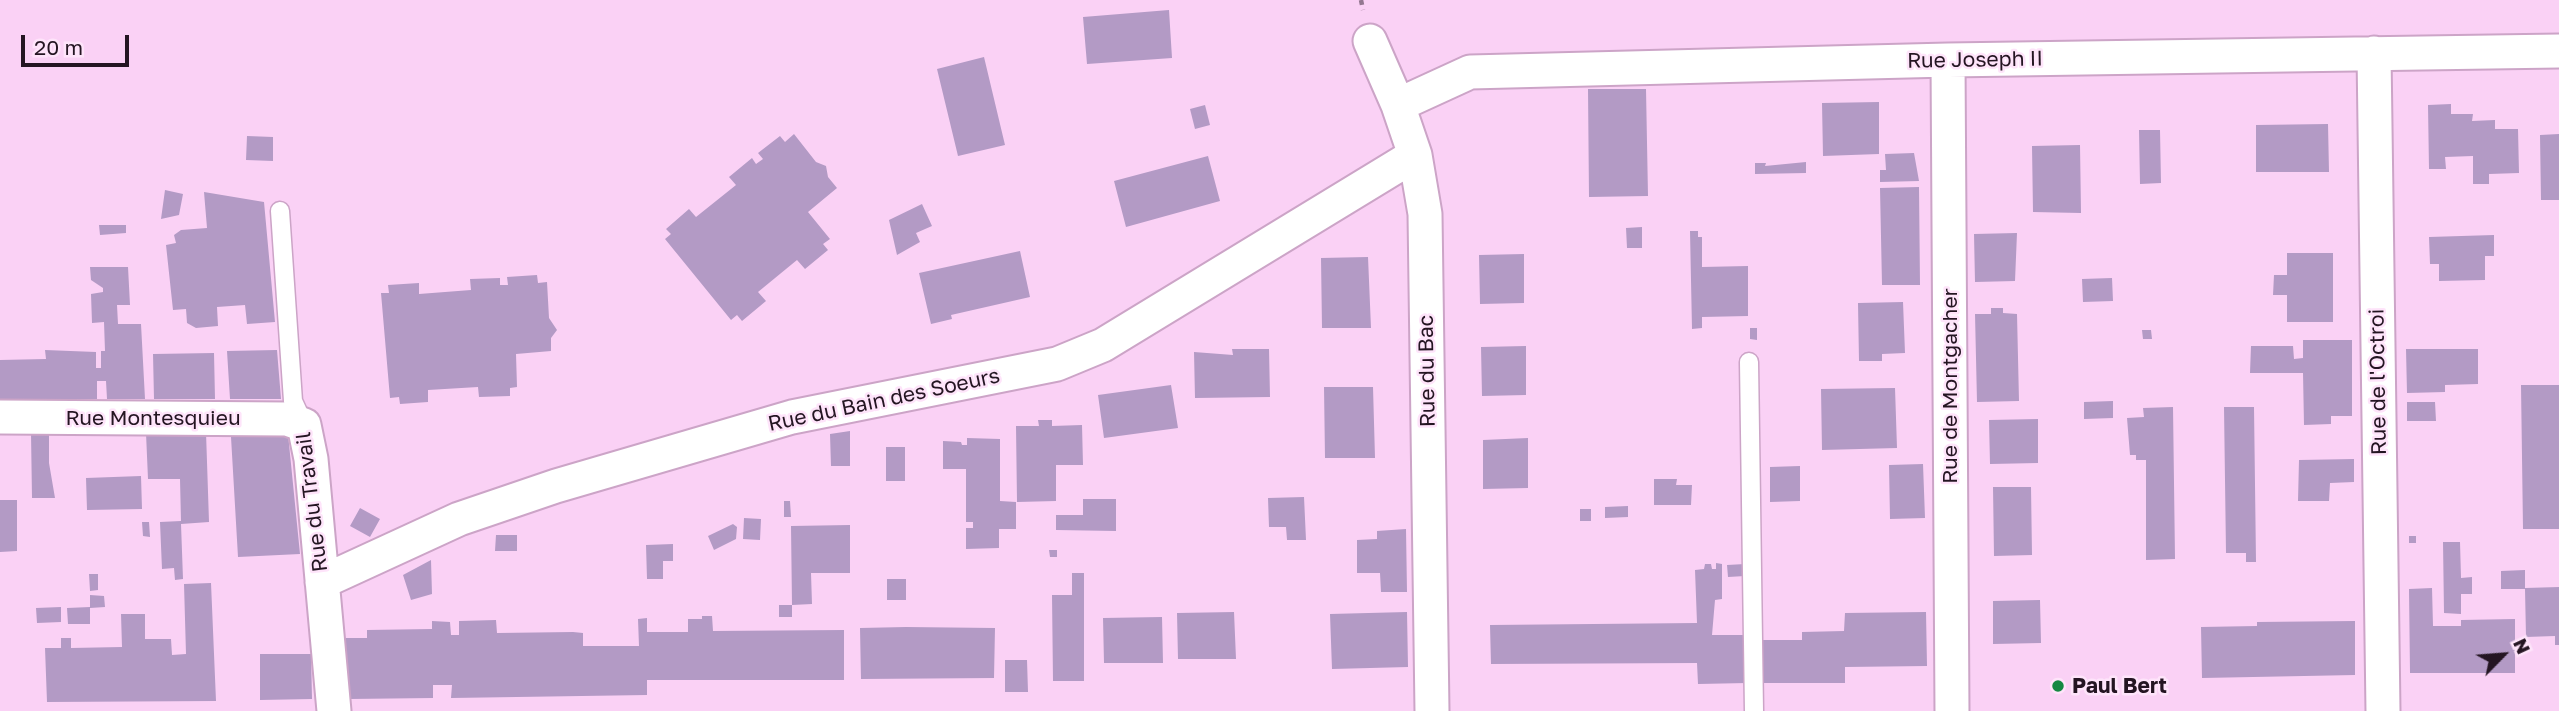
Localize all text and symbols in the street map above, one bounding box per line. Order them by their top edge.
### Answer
scale bar [24,21,133,65]
text: 20 m [34,34,83,60]
street label: Rue Joseph II [1907,46,2043,74]
street label: Rue de Montgacher [1937,288,1963,484]
street label: Rue de l'Octroi [2364,309,2392,455]
street label: Rue du Bac [1413,315,1441,427]
street label: Rue du Bain des Soeurs [766,363,1002,437]
street label: Rue Montesquieu [65,405,241,431]
street label: Rue du Travail [291,431,333,573]
north arrow [2468,620,2538,690]
text: N [2509,634,2536,657]
place label: Paul Bert [2072,673,2167,699]
marker: Paul Bert [2050,678,2066,694]

